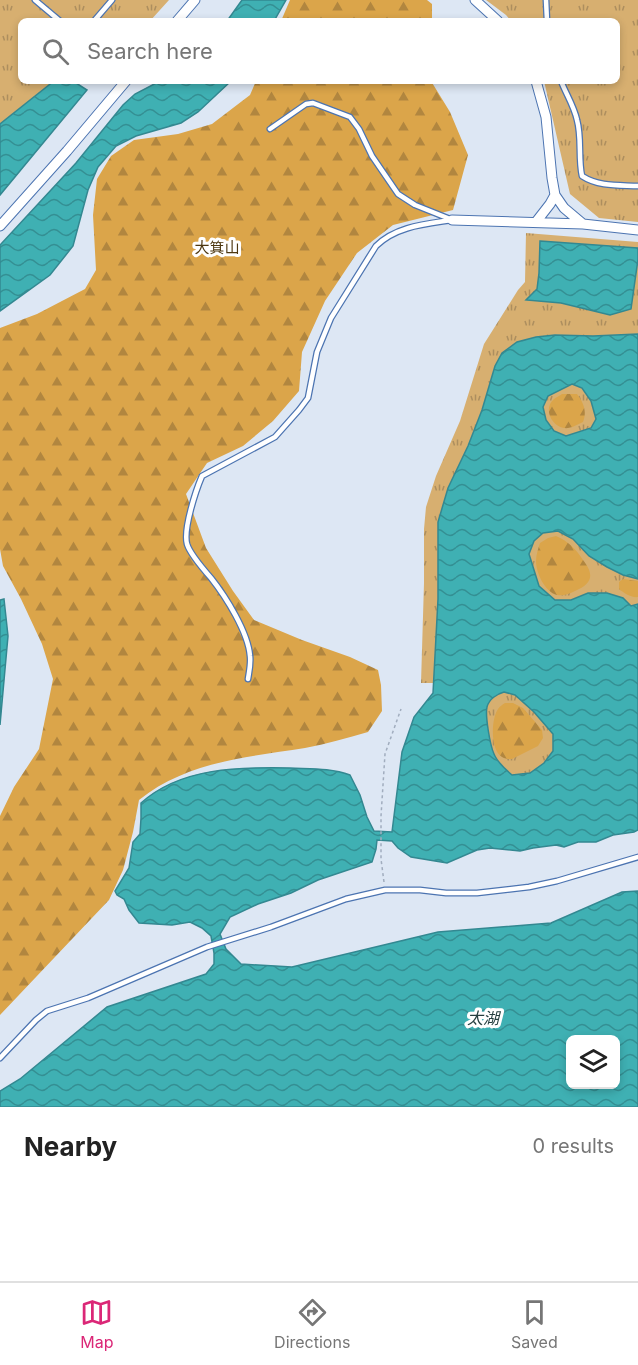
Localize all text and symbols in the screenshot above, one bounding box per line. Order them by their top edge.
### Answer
search box [18,18,620,84]
icon: search [39,35,72,68]
text: Search here [87,38,213,64]
park label: 大箕山 [194,238,240,257]
water label: 太湖 [467,1008,502,1028]
map controls [566,1035,620,1089]
button: layers [566,1035,620,1089]
text: Nearby [24,1131,117,1162]
text: 0 results [532,1134,614,1158]
tab: Map [80,1296,114,1352]
tab: Directions [274,1296,350,1352]
tab: Saved [511,1296,558,1352]

